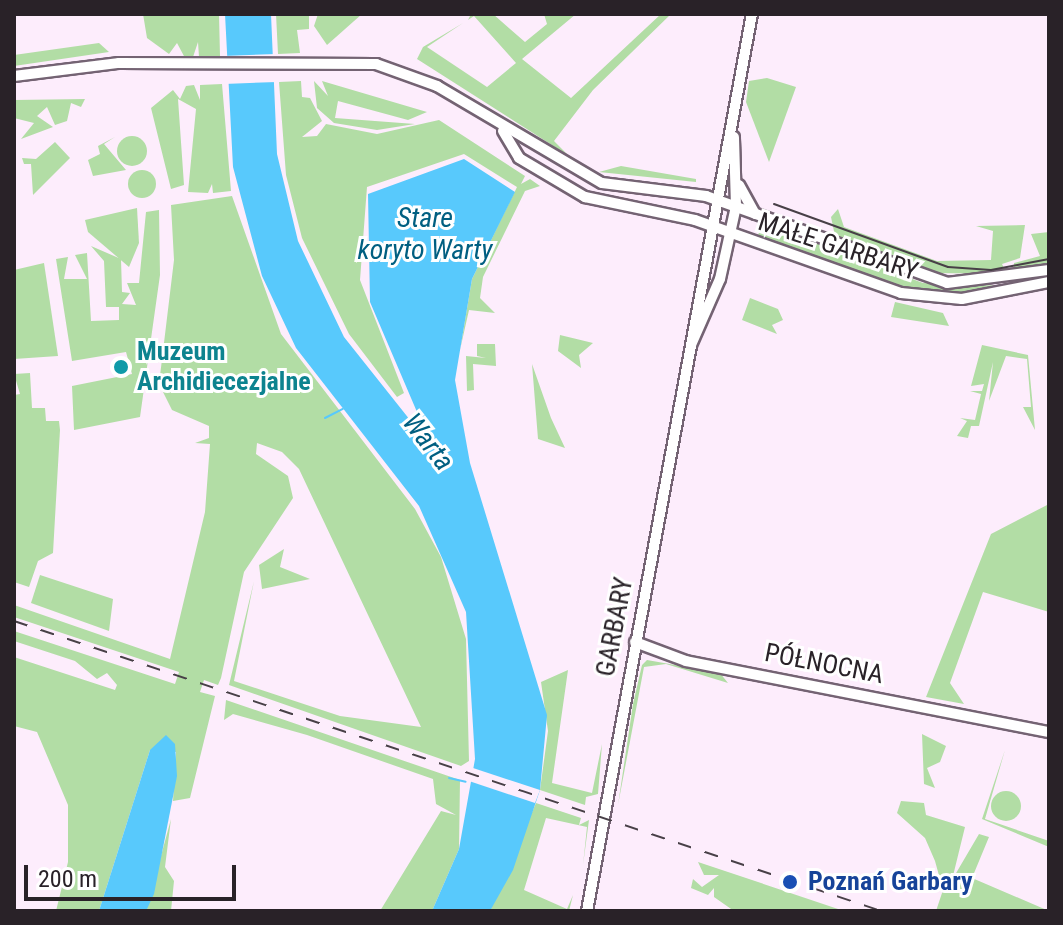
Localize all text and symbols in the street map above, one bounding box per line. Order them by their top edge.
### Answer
water label: Stare koryto Warty [357,201,493,267]
street label: MAŁE GARBARY [754,206,922,288]
place label: Muzeum Archidiecezjalne [137,336,311,398]
marker: Muzeum Archidiecezjalne [112,358,130,376]
water label: Warta [395,407,461,477]
street label: GARBARY [590,575,640,679]
street label: PÓŁNOCNA [762,637,886,691]
scale bar [28,849,240,899]
text: 200 m [38,865,97,893]
place label: Poznań Garbary [808,866,973,898]
marker: Poznań Garbary [779,871,801,893]

